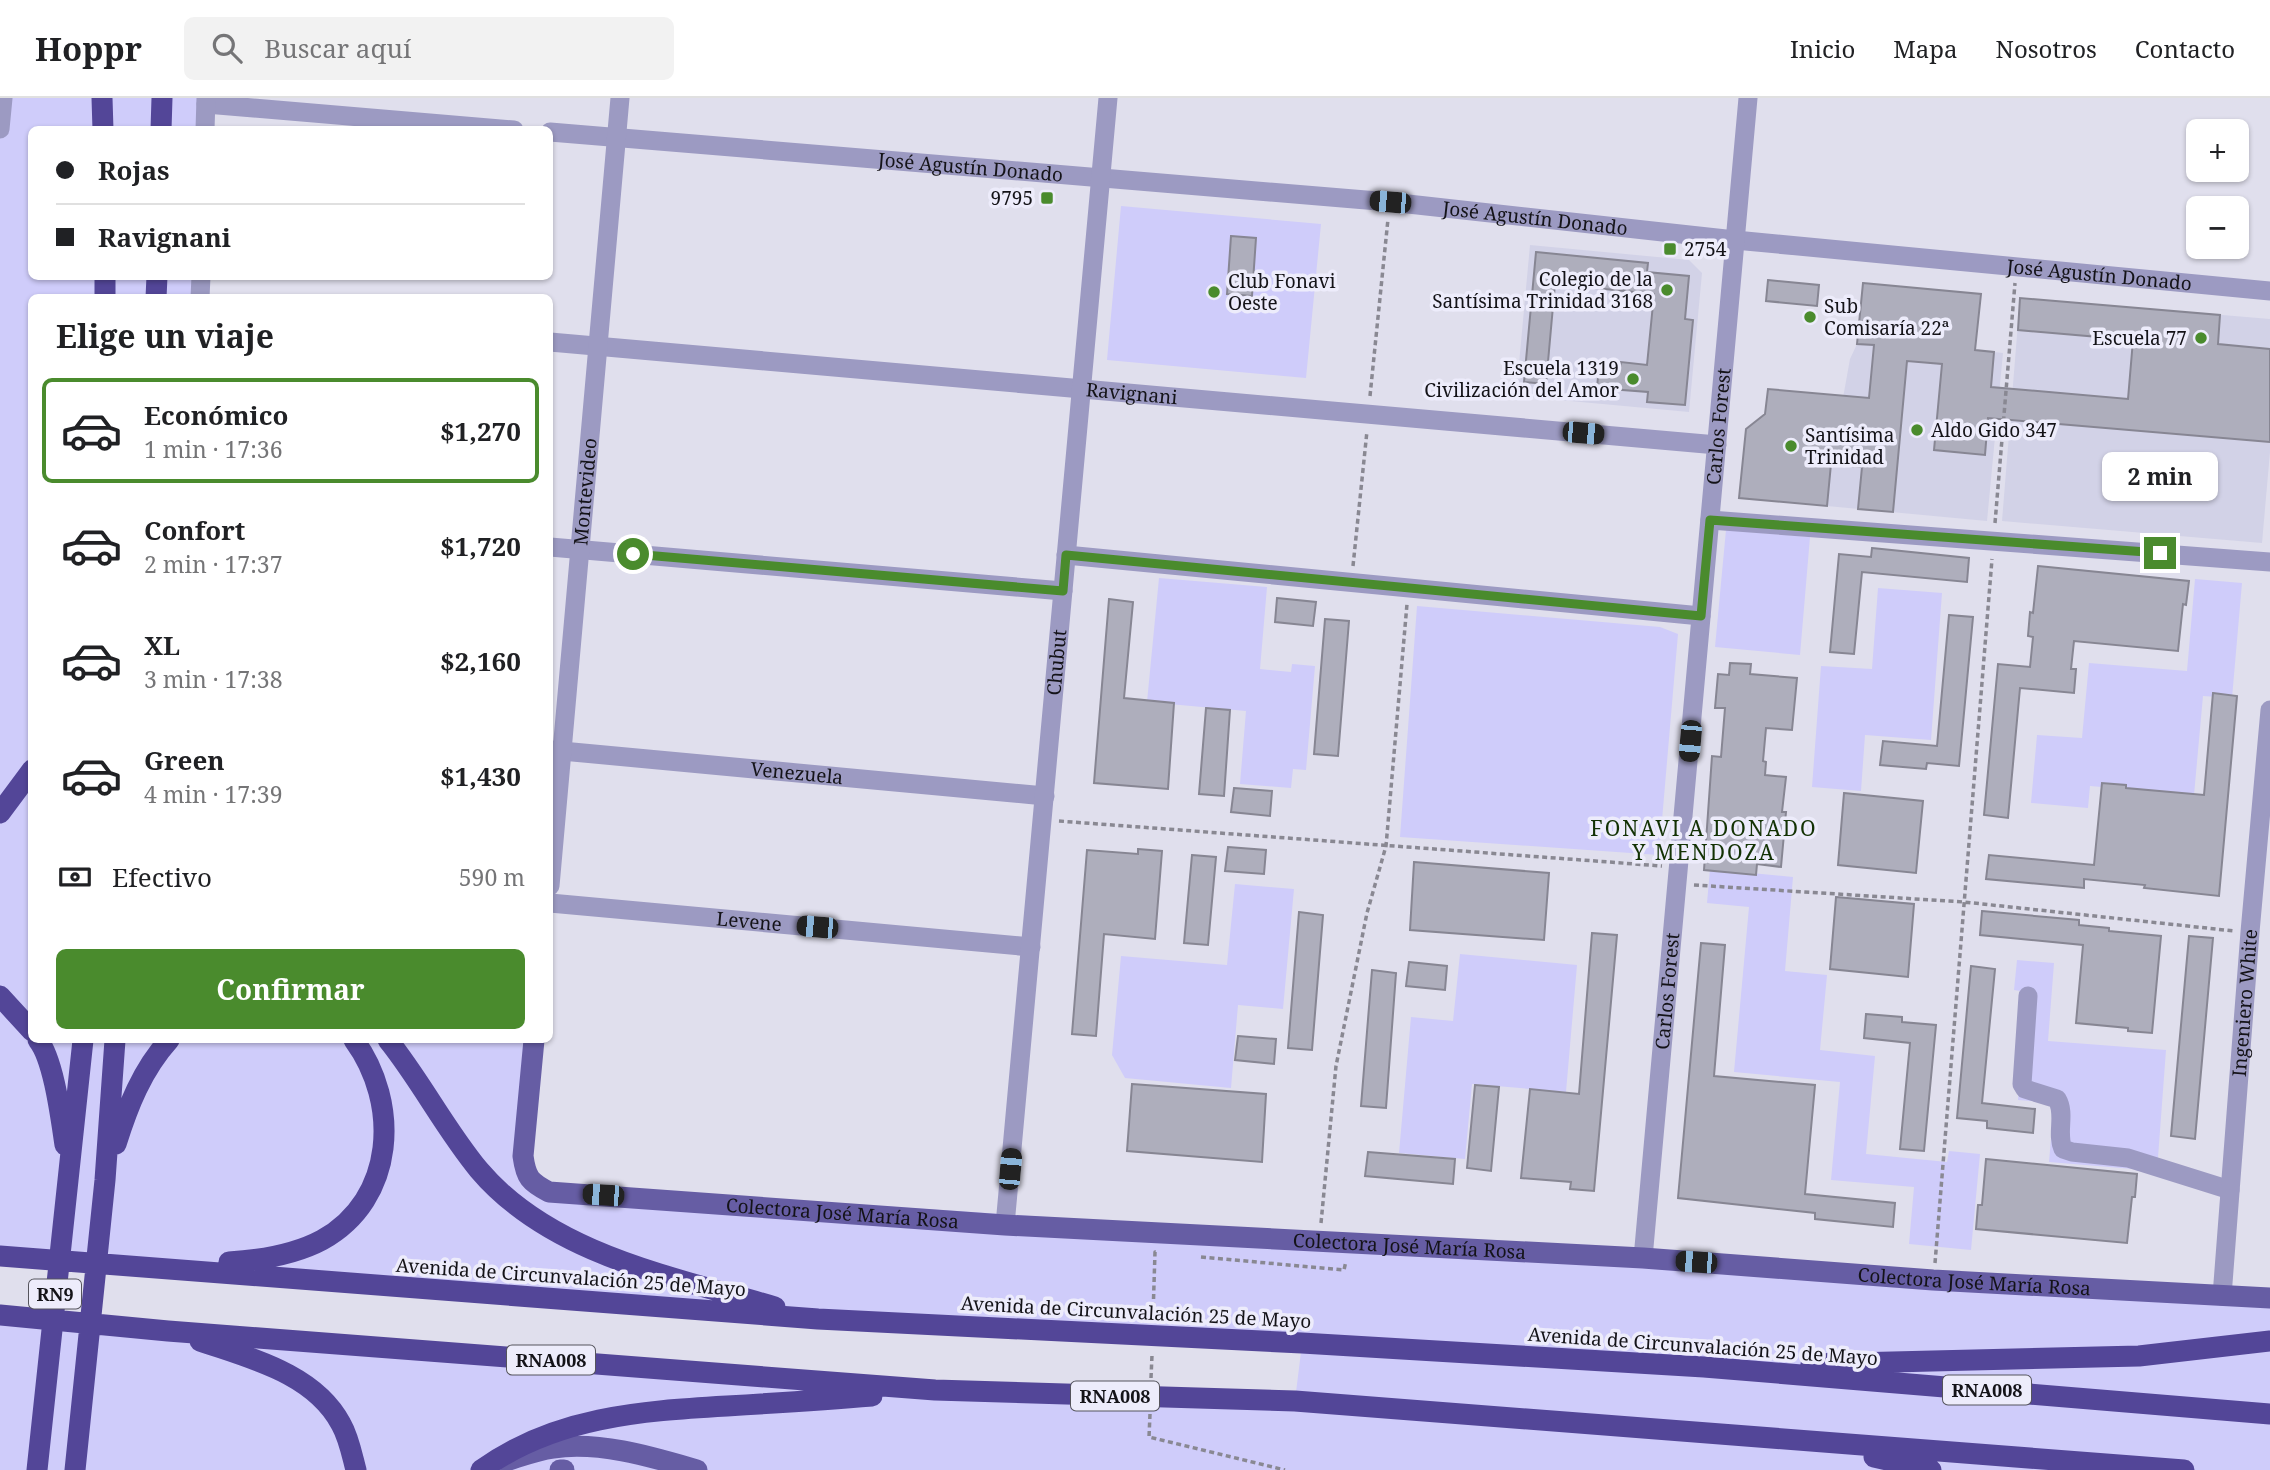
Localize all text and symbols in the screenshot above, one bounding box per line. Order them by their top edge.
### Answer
search box [184,17,674,80]
text: Hoppr [35,26,142,71]
icon: search [208,29,246,67]
text: Buscar aquí [264,30,411,66]
text: Inicio [1790,32,1855,65]
text: Mapa [1893,32,1958,65]
text: Nosotros [1996,32,2097,65]
text: Contacto [2135,32,2235,65]
map controls [2186,119,2249,259]
button: + [2186,119,2249,182]
street label: José Agustín Donado [876,146,1064,188]
text: Rojas [98,152,170,188]
place label: 9795 [991,185,1033,211]
marker: 9795 [1039,190,1055,206]
car [1369,190,1412,214]
street label: José Agustín Donado [1440,195,1629,241]
button: − [2186,196,2249,259]
text: Ravignani [98,219,231,255]
place label: 2754 [1684,236,1727,262]
marker: 2754 [1662,241,1678,257]
street label: José Agustín Donado [2005,253,2193,296]
place label: Colegio de la Santísima Trinidad 3168 [1432,266,1653,314]
place label: Club Fonavi Oeste [1228,268,1336,316]
marker: Colegio de la Santísima Trinidad 3168 [1659,282,1675,298]
marker: Club Fonavi Oeste [1206,284,1222,300]
place label: Sub Comisaría 22ª [1824,293,1949,341]
marker: Sub Comisaría 22ª [1802,309,1818,325]
text: Elige un viaje [56,314,274,357]
place label: Escuela 77 [2092,325,2187,351]
marker: Escuela 77 [2193,330,2209,346]
place label: Escuela 1319 Civilización del Amor [1424,355,1619,403]
street label: Carlos Forest [1700,366,1737,486]
marker: Escuela 1319 Civilización del Amor [1625,371,1641,387]
street label: Ravignani [1085,376,1179,410]
text: Económico [144,397,288,433]
icon: car [60,399,123,462]
text: $1,270 [440,413,521,449]
place label: Aldo Gido 347 [1931,417,2057,443]
car [1562,421,1605,445]
place label: Santísima Trinidad [1805,422,1894,470]
marker: Aldo Gido 347 [1909,422,1925,438]
text: 1 min · 17:36 [144,433,282,465]
street label: Montevideo [567,437,603,546]
marker: Santísima Trinidad [1783,438,1799,454]
callout: 2 min [2102,452,2218,500]
text: 2 min [2127,460,2193,492]
text: Confort [144,512,245,548]
icon: car [60,514,123,577]
text: $1,720 [440,528,521,564]
route end [2144,537,2176,569]
route start [617,538,649,570]
text: 2 min · 17:37 [144,548,282,580]
text: XL [144,627,180,663]
street label: Chubut [1040,628,1072,697]
icon: car [60,629,123,692]
text: $2,160 [440,643,521,679]
text: 3 min · 17:38 [144,663,282,695]
car [1678,719,1703,763]
text: Green [144,742,225,778]
icon: car [60,744,123,807]
street label: Venezuela [750,756,844,790]
text: $1,430 [440,758,521,794]
text: 4 min · 17:39 [144,778,282,810]
district label: FONAVI A DONADO Y MENDOZA [1590,814,1818,866]
icon: cash [56,858,94,896]
text: Efectivo [112,859,212,895]
text: 590 m [459,861,525,893]
street label: Levene [715,905,783,937]
car [796,915,839,939]
street label: Ingeniero White [2226,928,2263,1078]
street label: Carlos Forest [1649,931,1685,1051]
button: Confirmar [56,949,525,1029]
car [998,1147,1023,1191]
car [582,1183,625,1207]
street label: Colectora José María Rosa [725,1192,960,1235]
street label: Colectora José María Rosa [1292,1227,1527,1265]
car [1675,1250,1718,1274]
street label: Avenida de Circunvalación 25 de Mayo [395,1252,747,1302]
street label: Colectora José María Rosa [1857,1261,2091,1301]
road number: RN9 [29,1280,81,1308]
street label: Avenida de Circunvalación 25 de Mayo [960,1290,1312,1334]
street label: Avenida de Circunvalación 25 de Mayo [1527,1321,1879,1371]
road number: RNA008 [507,1345,595,1374]
road number: RNA008 [1943,1376,2031,1405]
road number: RNA008 [1071,1381,1159,1410]

